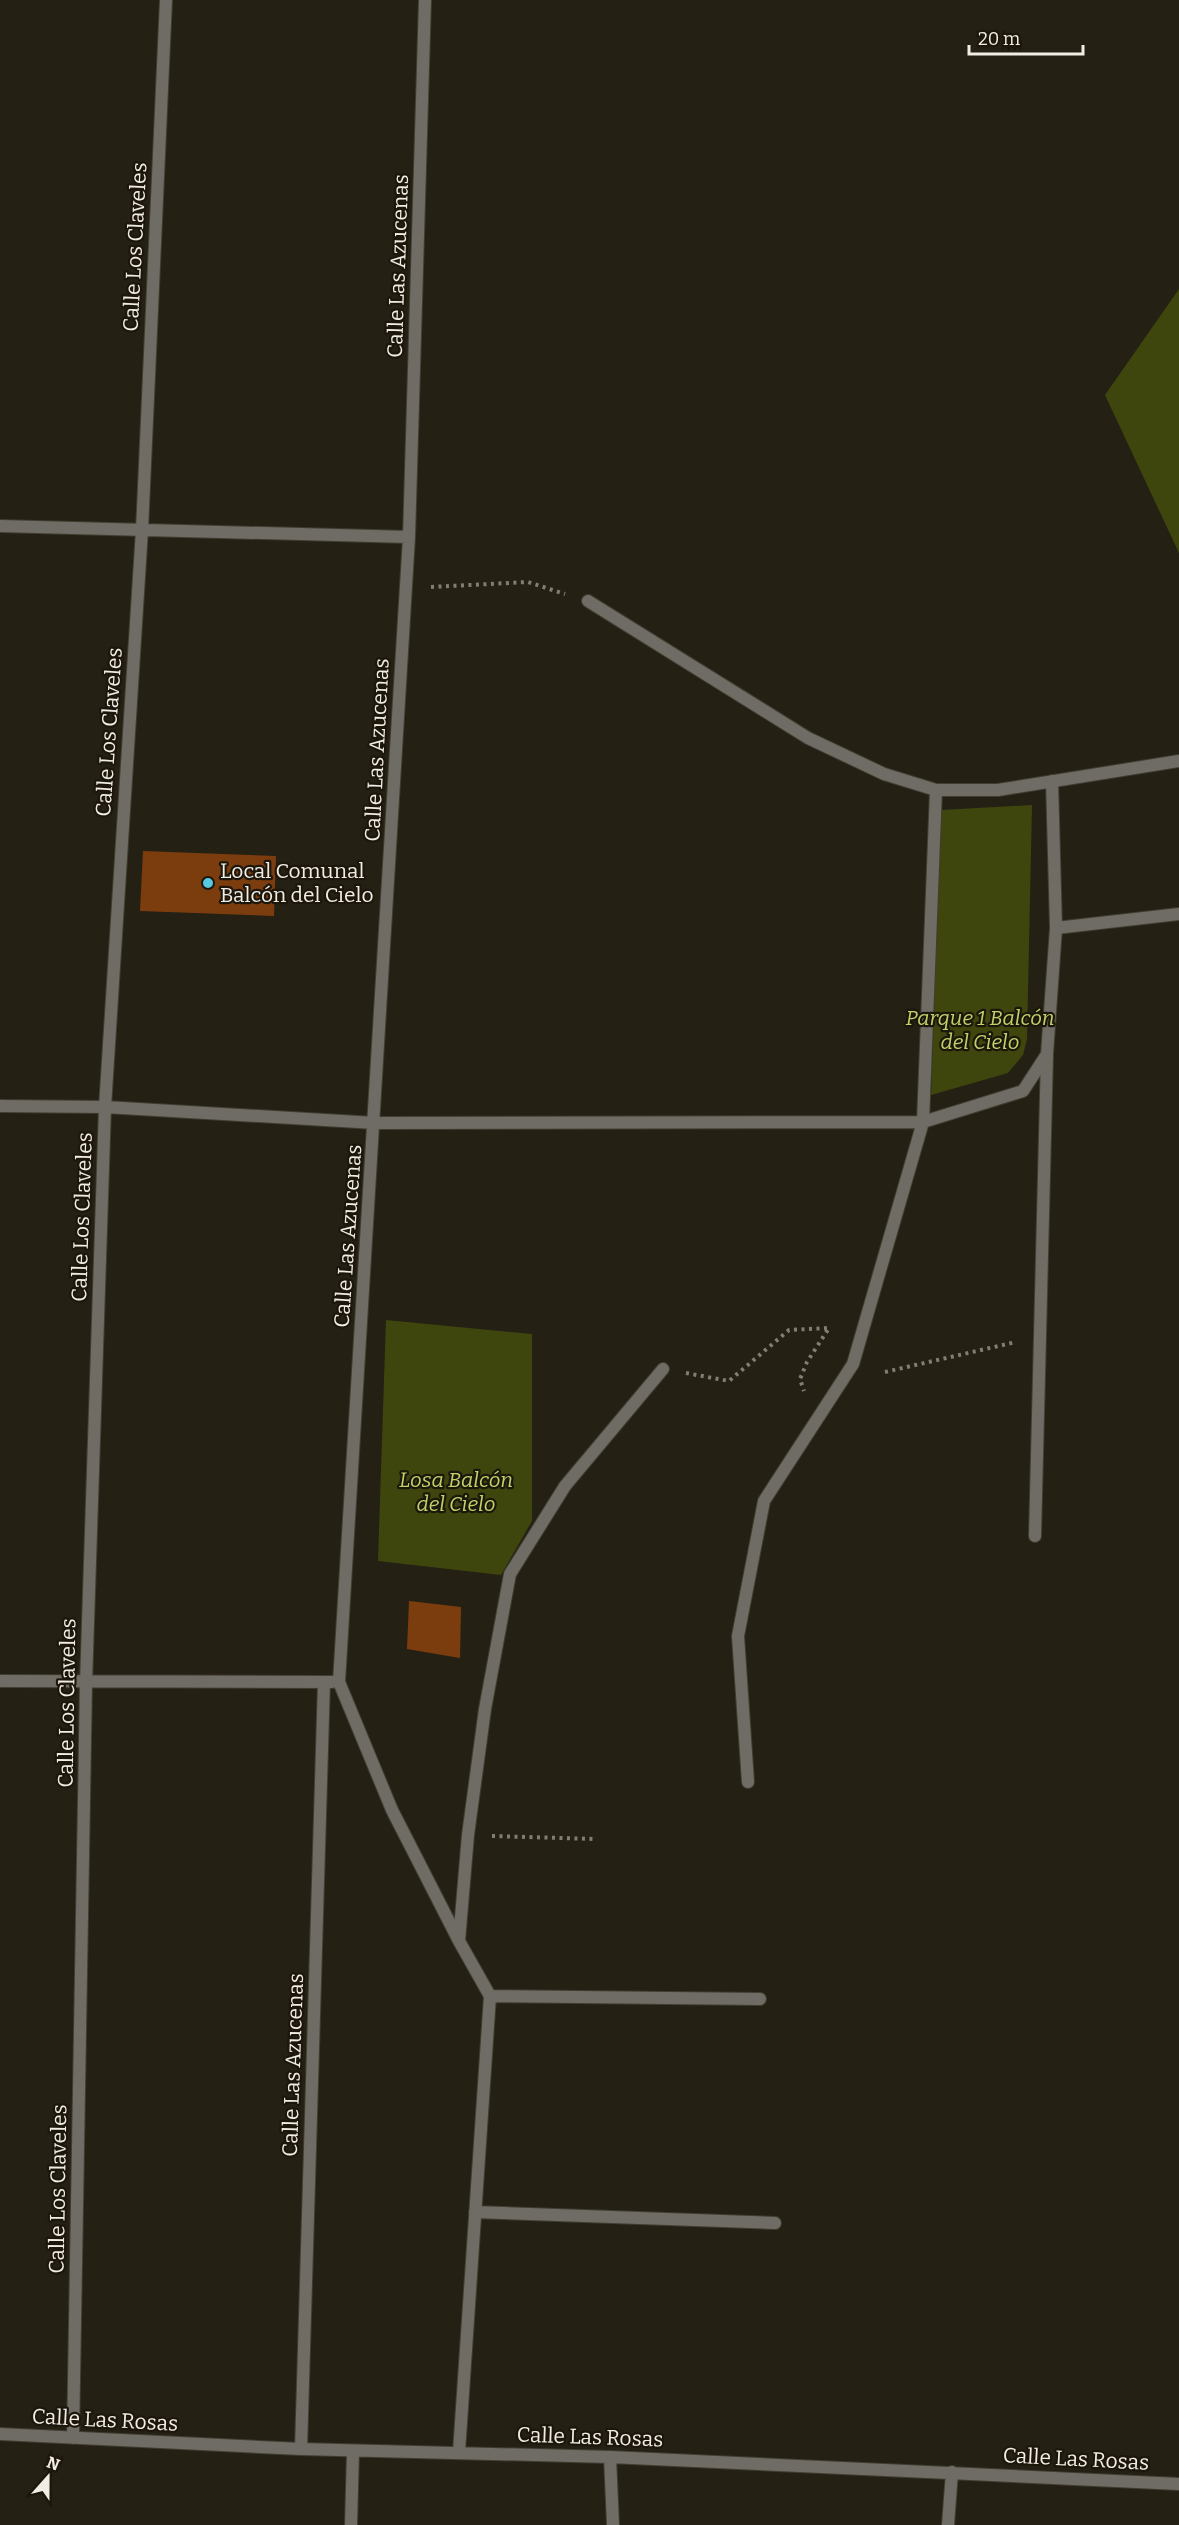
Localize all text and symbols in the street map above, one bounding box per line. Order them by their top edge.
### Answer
scale bar [969,18,1083,56]
text: 20 m [978,28,1020,50]
street label: Calle Los Claveles [118,162,152,332]
street label: Calle Las Azucenas [382,174,414,358]
street label: Calle Los Claveles [90,647,128,817]
street label: Calle Las Azucenas [359,658,395,842]
place label: Local Comunal Balcón del Cielo [220,858,374,908]
marker: Local Comunal Balcón del Cielo [201,876,215,890]
park label: Parque 1 Balcón del Cielo [905,1005,1055,1055]
street label: Calle Los Claveles [66,1132,98,1302]
street label: Calle Las Azucenas [329,1143,367,1329]
park label: Losa Balcón del Cielo [399,1467,513,1517]
street label: Calle Los Claveles [53,1618,81,1788]
street label: Calle Las Azucenas [277,1973,309,2157]
street label: Calle Los Claveles [44,2104,72,2274]
street label: Calle Las Rosas [31,2403,179,2437]
street label: Calle Las Rosas [516,2421,664,2453]
street label: Calle Las Rosas [1002,2442,1150,2476]
north arrow [18,2447,78,2507]
text: N [44,2452,62,2475]

